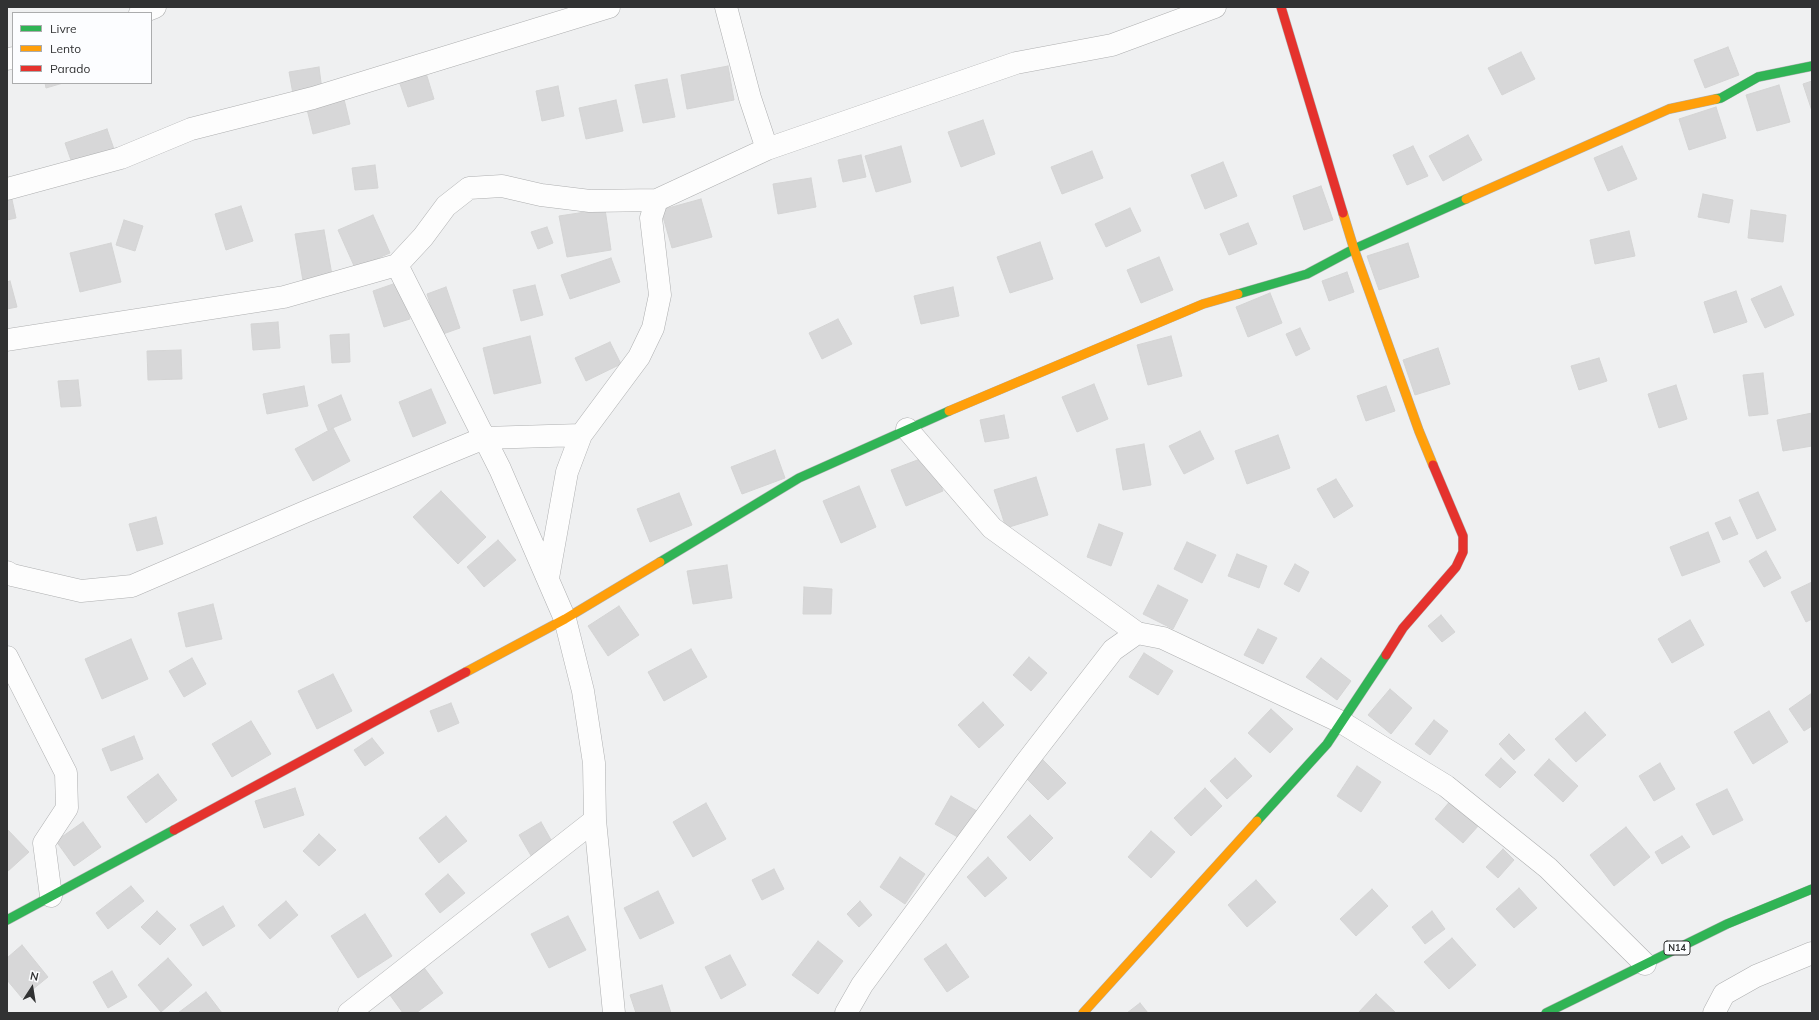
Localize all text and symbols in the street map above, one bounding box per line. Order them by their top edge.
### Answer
legend [12,12,152,84]
text: Livre [50,21,77,36]
text: Lento [50,41,81,56]
text: Parado [50,61,90,76]
road number: N14 [1664,941,1690,955]
north arrow [12,968,52,1008]
text: N [29,969,40,984]

